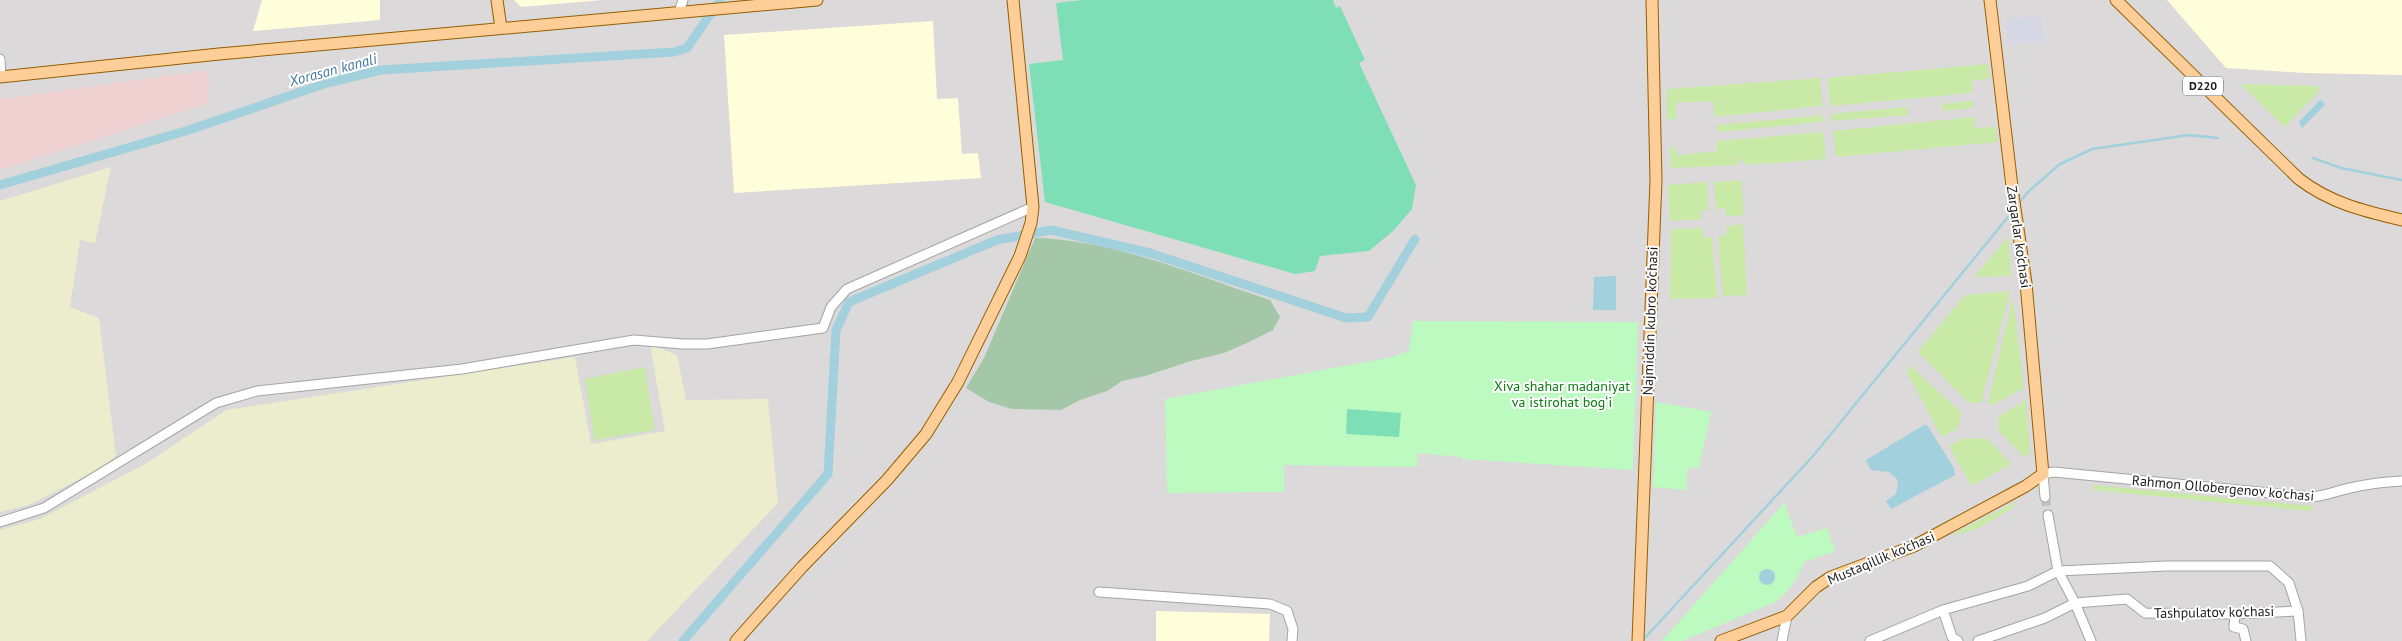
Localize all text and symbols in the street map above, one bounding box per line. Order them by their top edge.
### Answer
water label: Xorasan kanali [286,48,380,91]
road number: D220 [2183,76,2223,95]
street label: Zargarlar ko'chasi [2003,185,2035,289]
street label: Najmiddin kubro ko'chasi [1638,246,1662,396]
park label: Xiva shahar madaniyat va istirohat bogʻi [1494,377,1630,411]
street label: Rahmon Ollobergenov ko'chasi [2131,471,2315,505]
street label: Mustaqillik ko'chasi [1825,527,1937,589]
street label: Tashpulatov ko'chasi [2154,602,2274,622]

